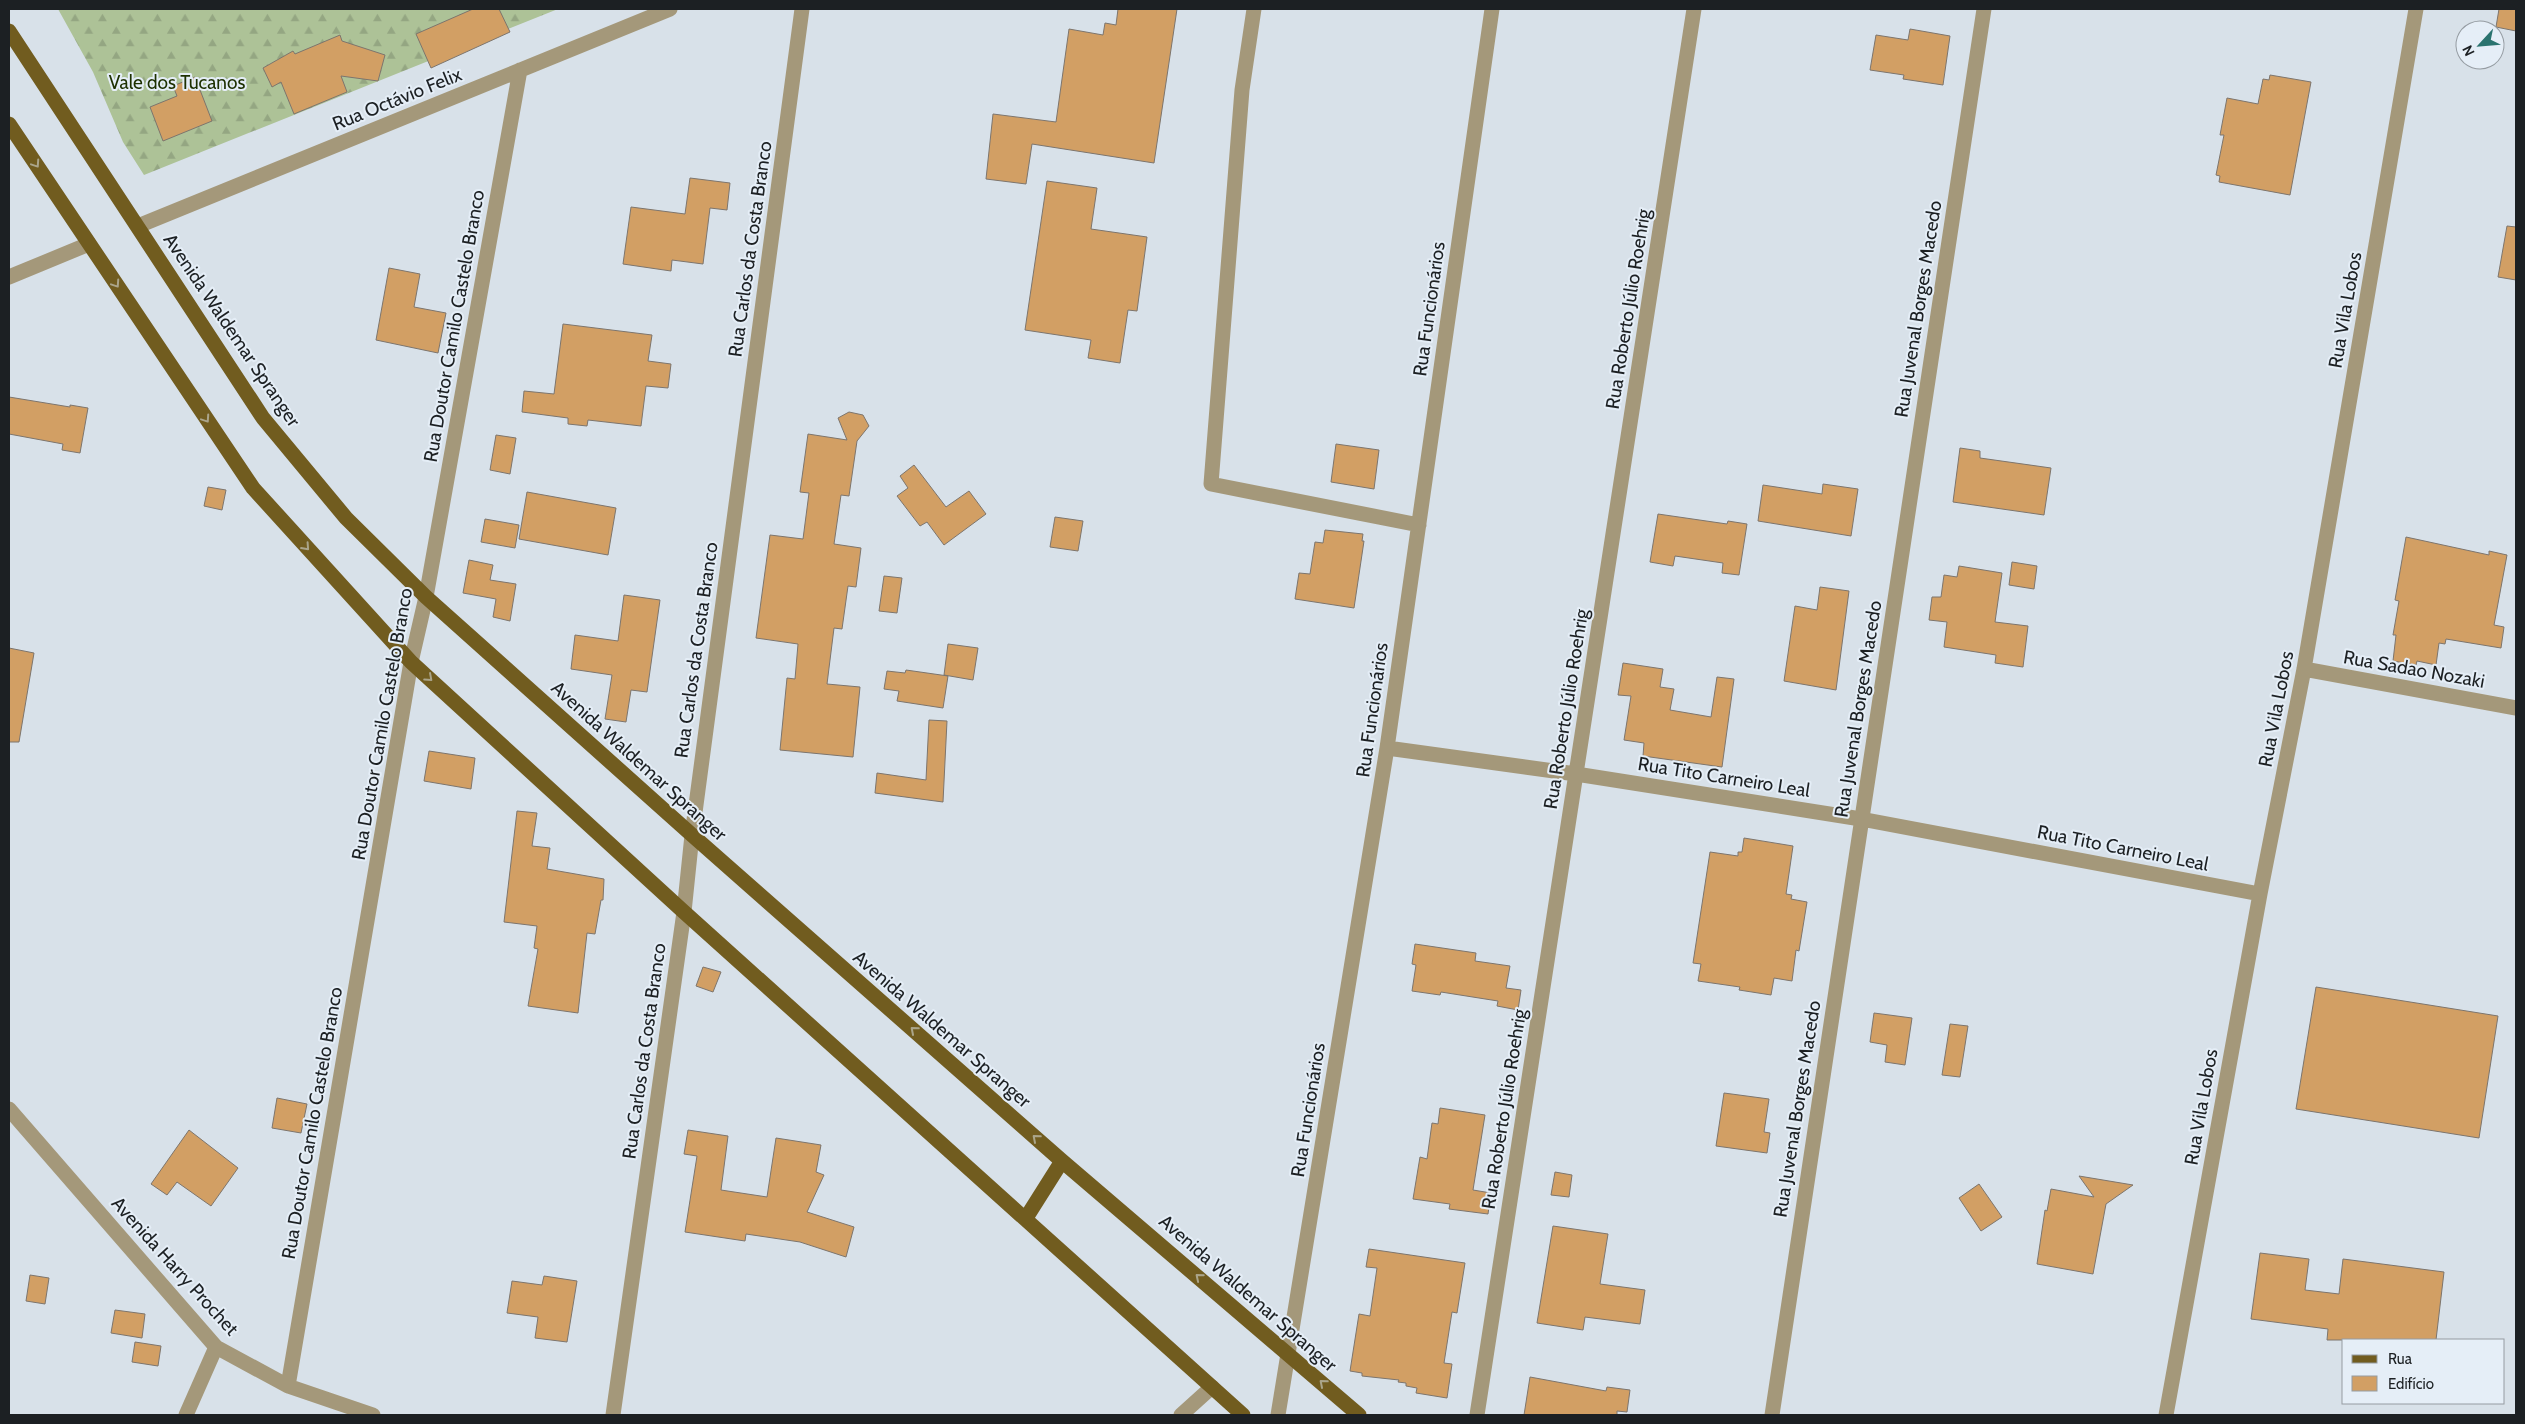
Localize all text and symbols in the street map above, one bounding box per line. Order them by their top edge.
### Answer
north arrow [2455,20,2505,70]
text: N [2458,42,2479,59]
street label: Rua Octávio Felix [329,63,465,135]
park label: Vale dos Tucanos [109,71,245,94]
street label: Rua Carlos da Costa Branco [723,140,777,358]
one-way arrow [30,159,39,168]
street label: Rua Doutor Camilo Castelo Branco [419,188,489,464]
street label: Rua Juvenal Borges Macedo [1889,199,1947,419]
street label: Rua Roberto Júlio Roehrig [1601,207,1655,411]
street label: Avenida Waldemar Spranger [159,229,305,431]
street label: Rua Funcionários [1408,240,1450,378]
street label: Rua Vila Lobos [2323,250,2367,370]
one-way arrow [110,278,119,288]
one-way arrow [200,414,210,423]
one-way arrow [300,541,309,550]
street label: Rua Carlos da Costa Branco [669,541,723,759]
street label: Rua Doutor Camilo Castelo Branco [347,586,417,862]
street label: Rua Juvenal Borges Macedo [1829,599,1887,819]
street label: Rua Roberto Júlio Roehrig [1539,607,1593,811]
street label: Rua Funcionários [1351,641,1393,779]
street label: Rua Sadao Nozaki [2342,645,2486,693]
street label: Rua Vila Lobos [2253,649,2299,769]
one-way arrow [423,673,432,682]
street label: Avenida Waldemar Spranger [547,676,731,846]
street label: Rua Tito Carneiro Leal [1636,752,1812,802]
street label: Rua Tito Carneiro Leal [2035,820,2211,876]
street label: Rua Carlos da Costa Branco [617,942,671,1160]
street label: Avenida Waldemar Spranger [848,946,1036,1112]
street label: Rua Doutor Camilo Castelo Branco [277,985,347,1261]
street label: Rua Juvenal Borges Macedo [1768,999,1826,1219]
street label: Rua Roberto Júlio Roehrig [1477,1007,1531,1211]
one-way arrow [910,1027,919,1036]
street label: Rua Funcionários [1286,1041,1330,1179]
street label: Rua Vila Lobos [2179,1047,2223,1167]
one-way arrow [1032,1134,1041,1143]
street label: Avenida Harry Prochet [107,1192,244,1341]
street label: Avenida Waldemar Spranger [1154,1210,1342,1376]
one-way arrow [1196,1274,1205,1283]
legend [2342,1339,2505,1404]
text: Rua [2388,1350,2413,1368]
text: Edifício [2388,1375,2434,1393]
one-way arrow [1319,1380,1328,1389]

